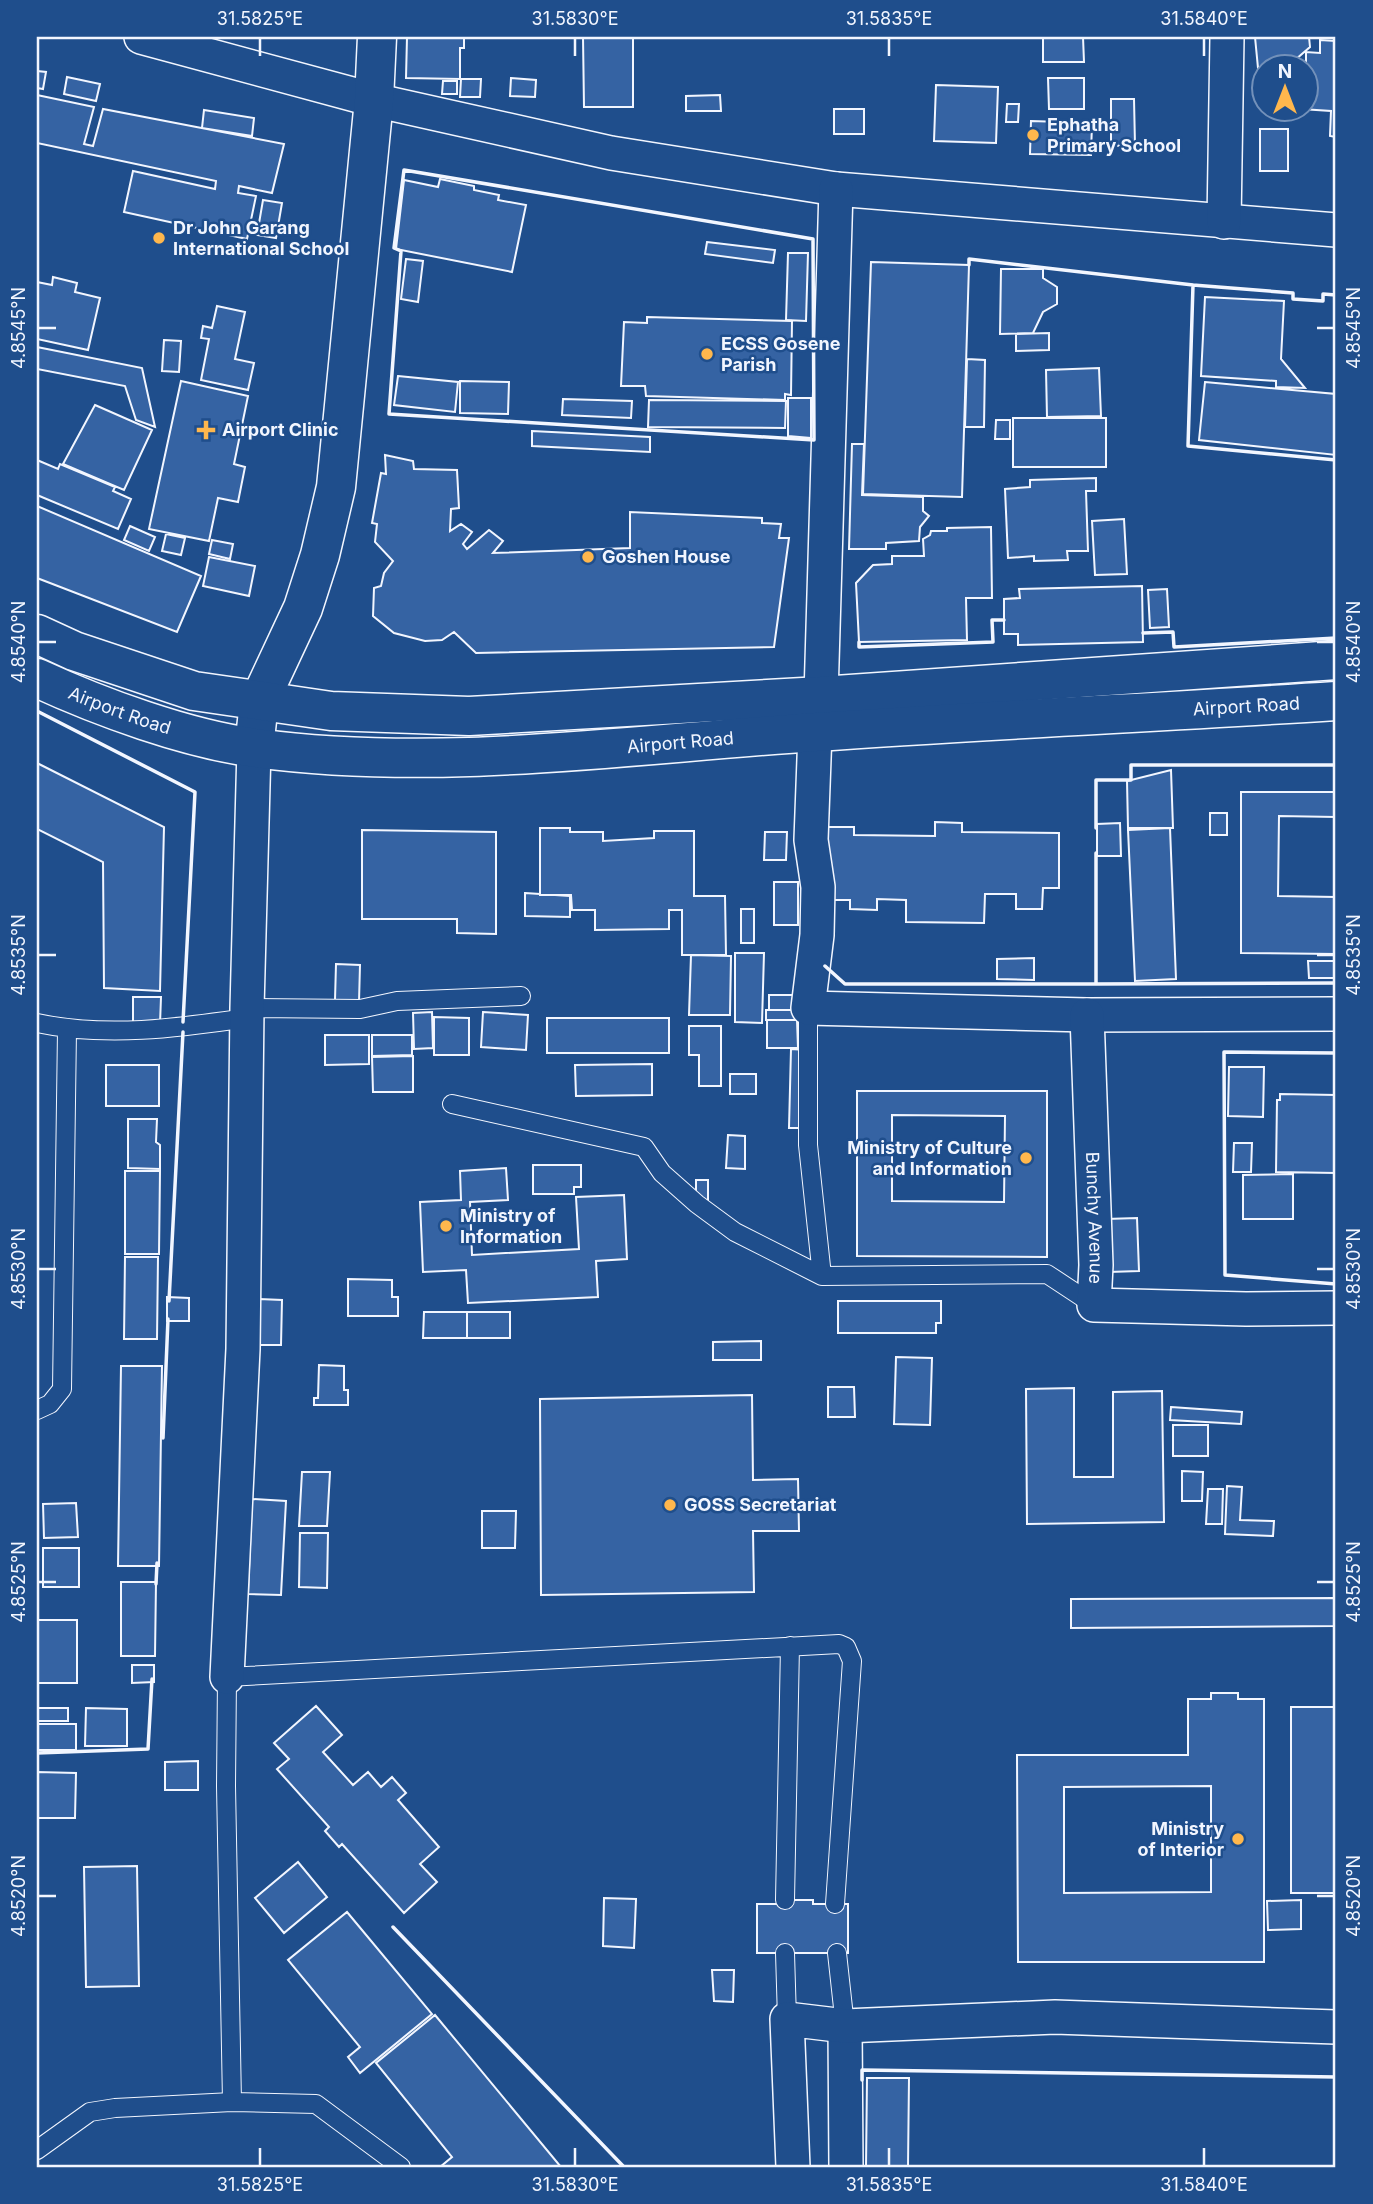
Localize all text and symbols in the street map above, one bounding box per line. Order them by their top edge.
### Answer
text: 31.5825°E [217,8,303,29]
text: 31.5830°E [532,8,618,29]
text: 31.5835°E [846,8,932,29]
text: 31.5840°E [1160,8,1248,29]
north arrow [1250,52,1320,122]
text: N [1278,60,1292,83]
place label: Ephatha Primary School [1047,114,1181,156]
marker: Ephatha Primary School [1025,127,1041,143]
place label: Dr John Garang International School [173,217,349,259]
marker: Dr John Garang International School [151,230,167,246]
text: 4.8545°N [8,287,29,369]
text: 4.8545°N [1343,287,1364,369]
place label: ECSS Gosene Parish [721,333,841,375]
marker: ECSS Gosene Parish [699,346,715,362]
place label: Airport Clinic [222,419,339,440]
marker: Airport Clinic [196,420,216,440]
place label: Goshen House [602,546,731,567]
marker: Goshen House [580,549,596,565]
text: 4.8540°N [8,601,29,683]
text: 4.8540°N [1343,601,1364,683]
street label: Airport Road [65,682,173,738]
street label: Airport Road [1192,692,1300,720]
street label: Airport Road [626,727,735,757]
text: 4.8535°N [8,914,29,996]
text: 4.8535°N [1343,914,1364,996]
place label: Ministry of Culture and Information [847,1137,1012,1179]
marker: Ministry of Culture and Information [1018,1150,1034,1166]
street label: Bunchy Avenue [1082,1151,1107,1284]
place label: Ministry of Information [460,1205,562,1247]
marker: Ministry of Information [438,1218,454,1234]
text: 4.8530°N [8,1228,29,1310]
text: 4.8530°N [1343,1228,1364,1310]
place label: GOSS Secretariat [684,1494,837,1515]
marker: GOSS Secretariat [662,1497,678,1513]
text: 4.8525°N [8,1541,29,1623]
text: 4.8525°N [1343,1541,1364,1623]
place label: Ministry of Interior [1137,1818,1224,1860]
marker: Ministry of Interior [1230,1831,1246,1847]
text: 4.8520°N [8,1855,29,1937]
text: 4.8520°N [1343,1855,1364,1937]
text: 31.5825°E [217,2174,303,2195]
text: 31.5830°E [532,2174,618,2195]
text: 31.5835°E [846,2174,932,2195]
text: 31.5840°E [1160,2174,1248,2195]

